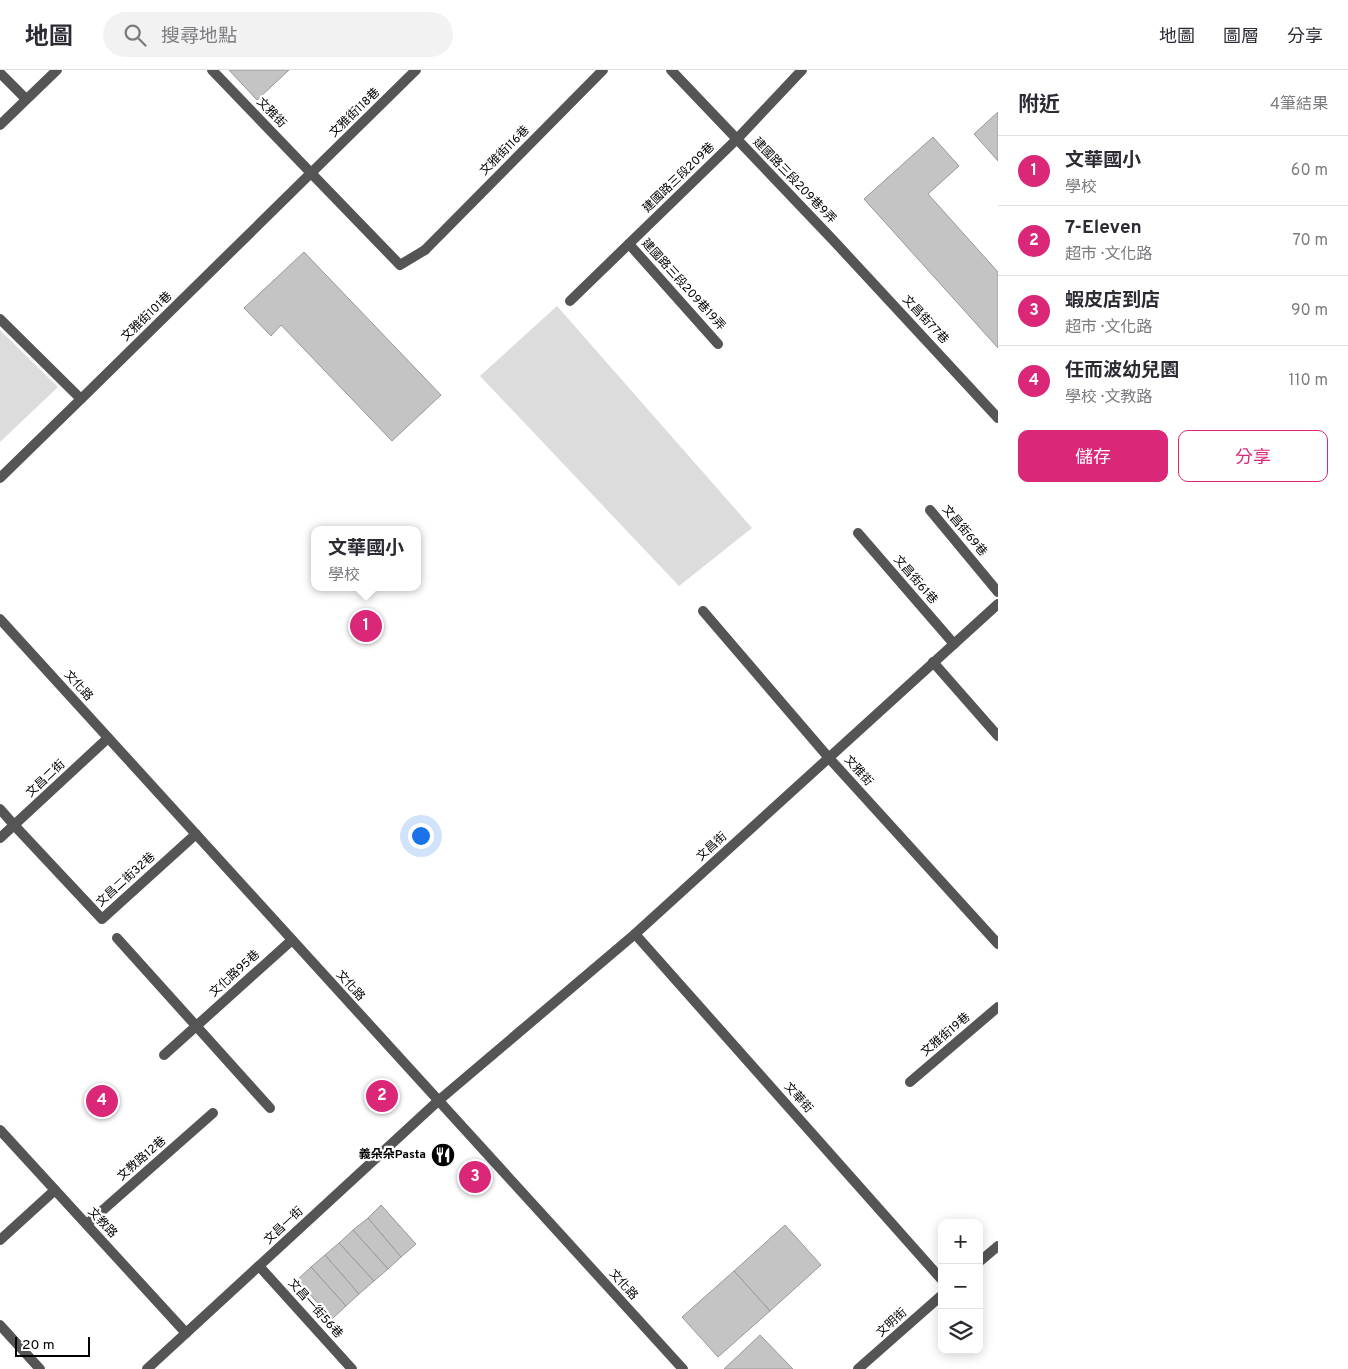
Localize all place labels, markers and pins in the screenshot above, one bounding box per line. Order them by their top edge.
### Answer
pin: 1 [350,607,382,645]
pin: 2 [366,1077,398,1115]
pin: 4 [86,1082,118,1120]
restaurant icon: 義朵朵Pasta [430,1142,456,1168]
place label: 義朵朵Pasta [359,1147,426,1163]
pin: 3 [459,1158,491,1196]

